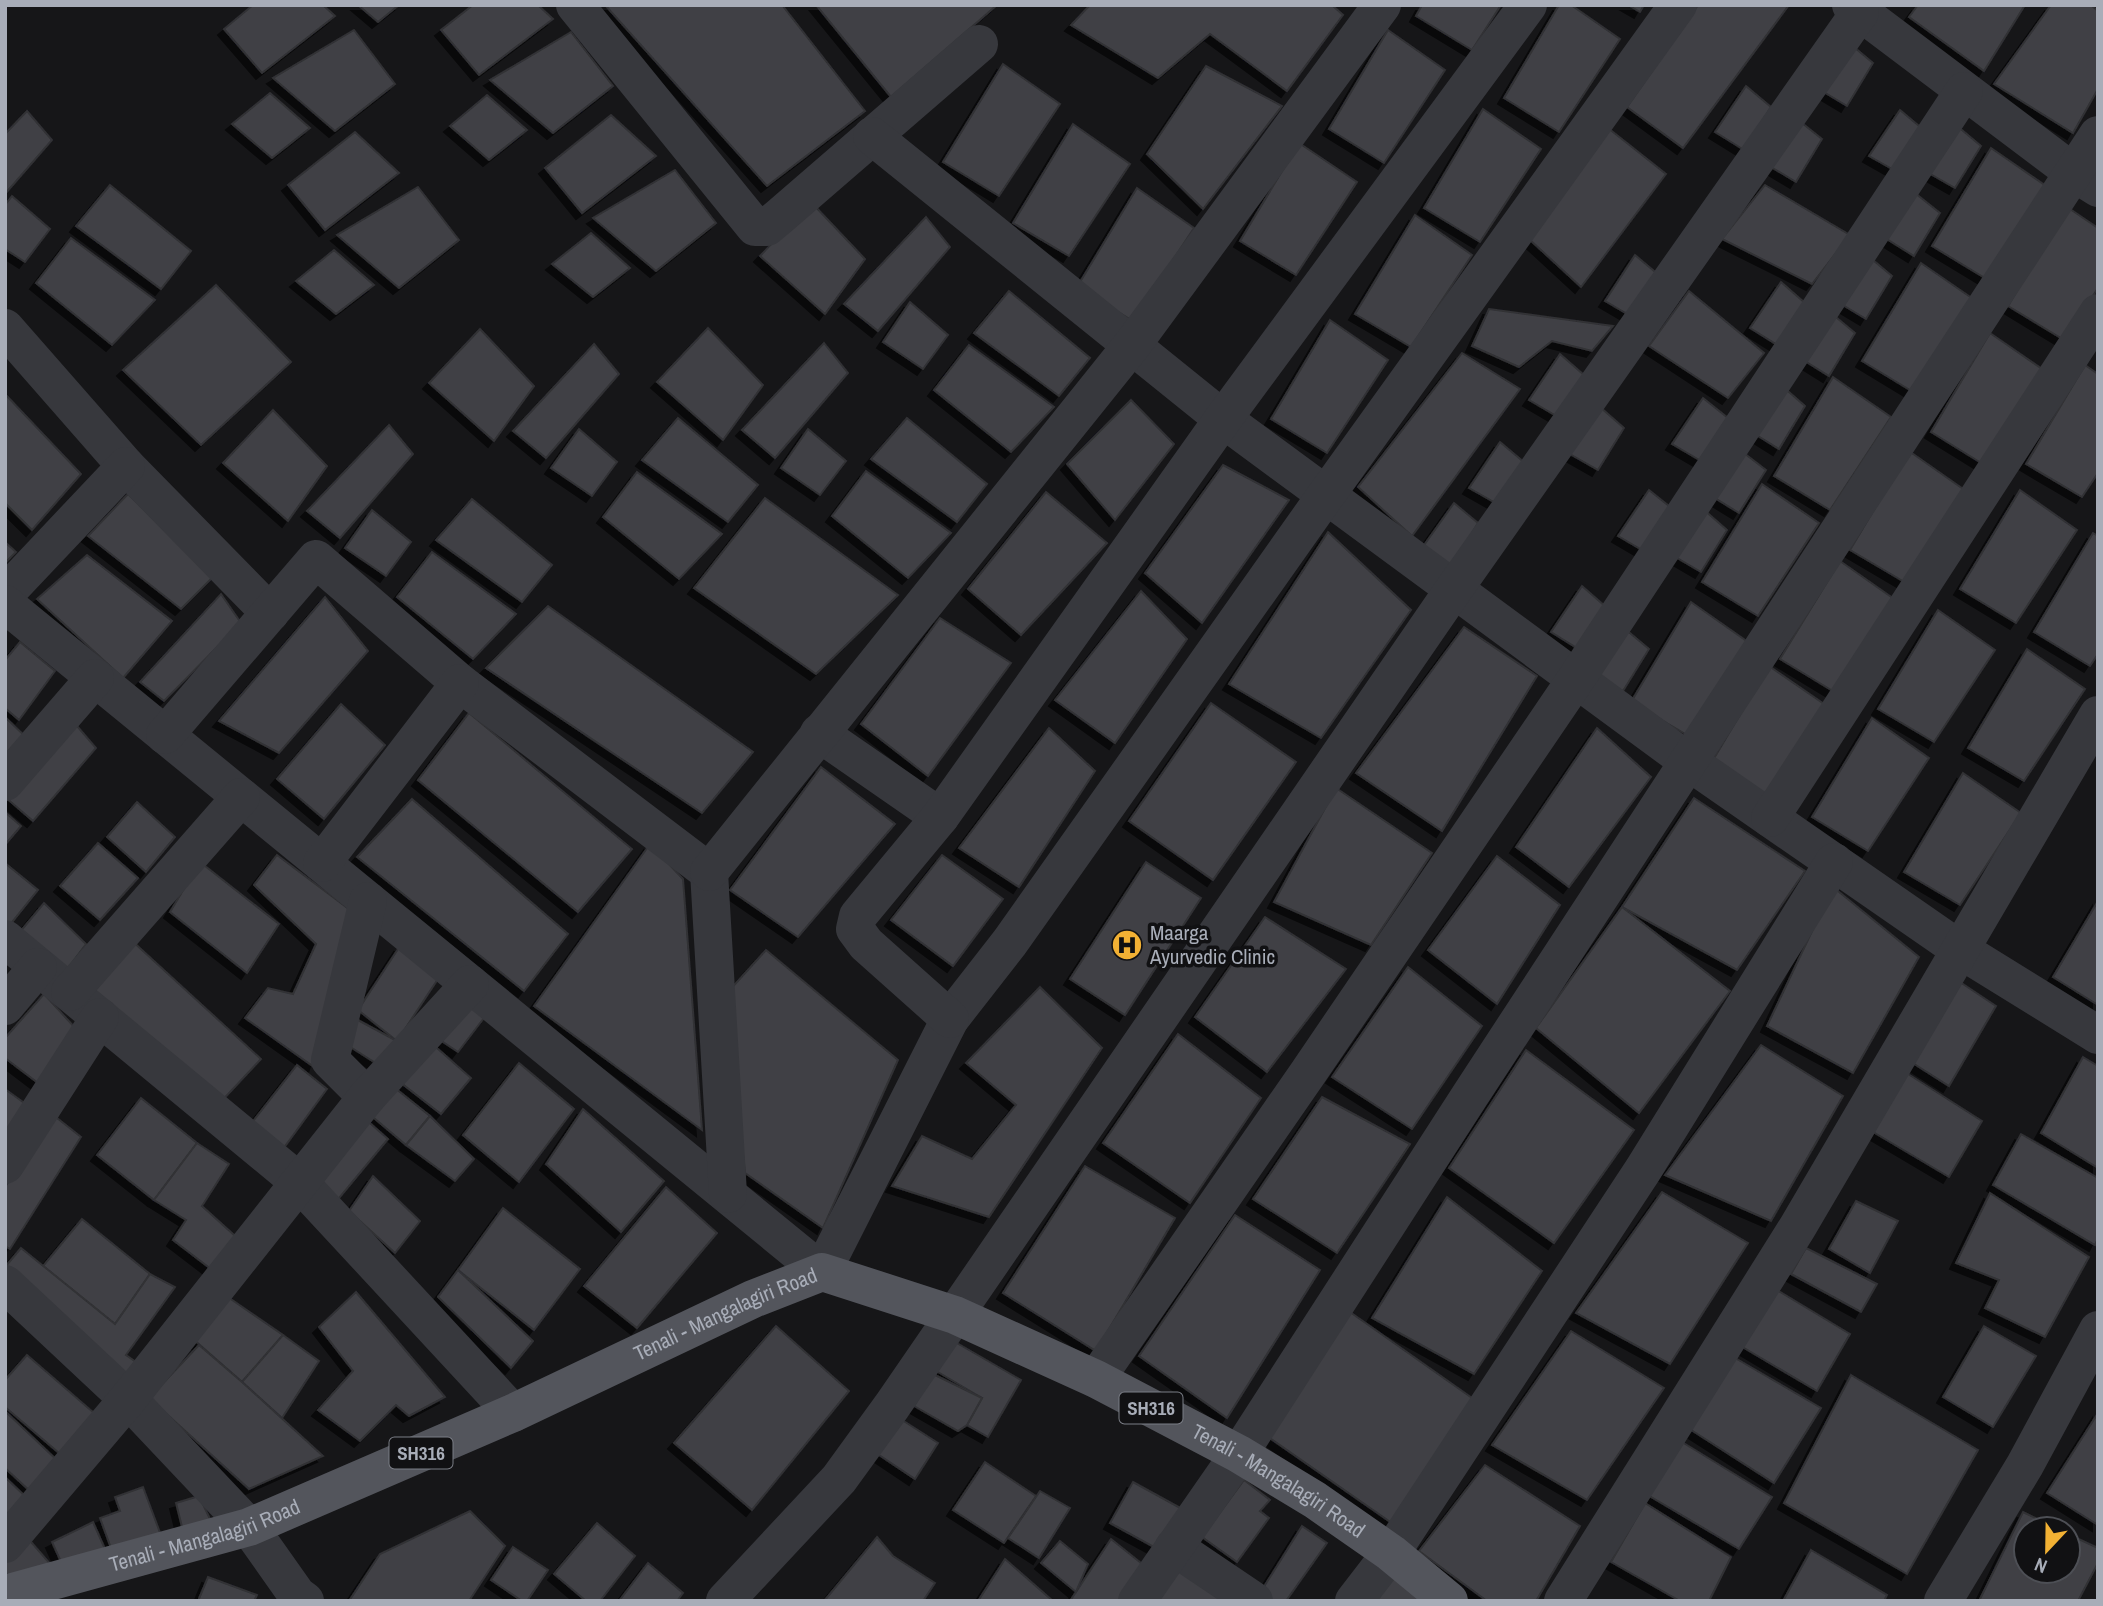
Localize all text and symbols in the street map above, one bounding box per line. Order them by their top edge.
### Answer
place label: Maarga Ayurvedic Clinic [1149,918,1275,971]
hospital icon: Maarga Ayurvedic Clinic [1110,928,1144,962]
street label: Tenali - Mangalagiri Road [629,1260,821,1368]
road number: SH316 [1120,1392,1182,1424]
street label: Tenali - Mangalagiri Road [1187,1417,1371,1545]
road number: SH316 [390,1438,452,1469]
street label: Tenali - Mangalagiri Road [106,1492,304,1579]
north arrow [2012,1515,2082,1585]
text: N [2031,1552,2051,1580]

